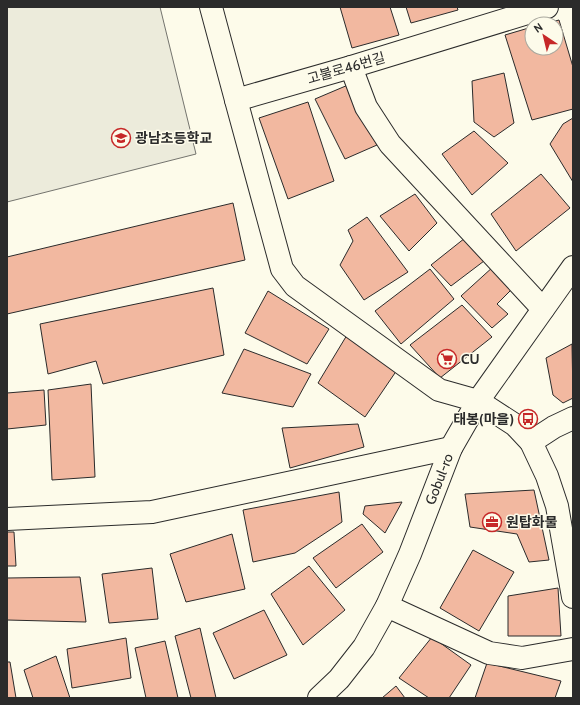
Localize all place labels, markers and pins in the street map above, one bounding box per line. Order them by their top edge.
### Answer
school or university icon: 광남초등학교 [110,127,132,149]
place label: 광남초등학교 [135,129,212,147]
supermarket icon: CU [436,348,458,370]
place label: CU [461,350,480,368]
bus stop icon: 태봉(마을) [517,408,539,430]
place label: 태봉(마을) [453,410,514,428]
office icon: 원탑화물 [481,511,503,533]
place label: 원탑화물 [506,513,558,531]

